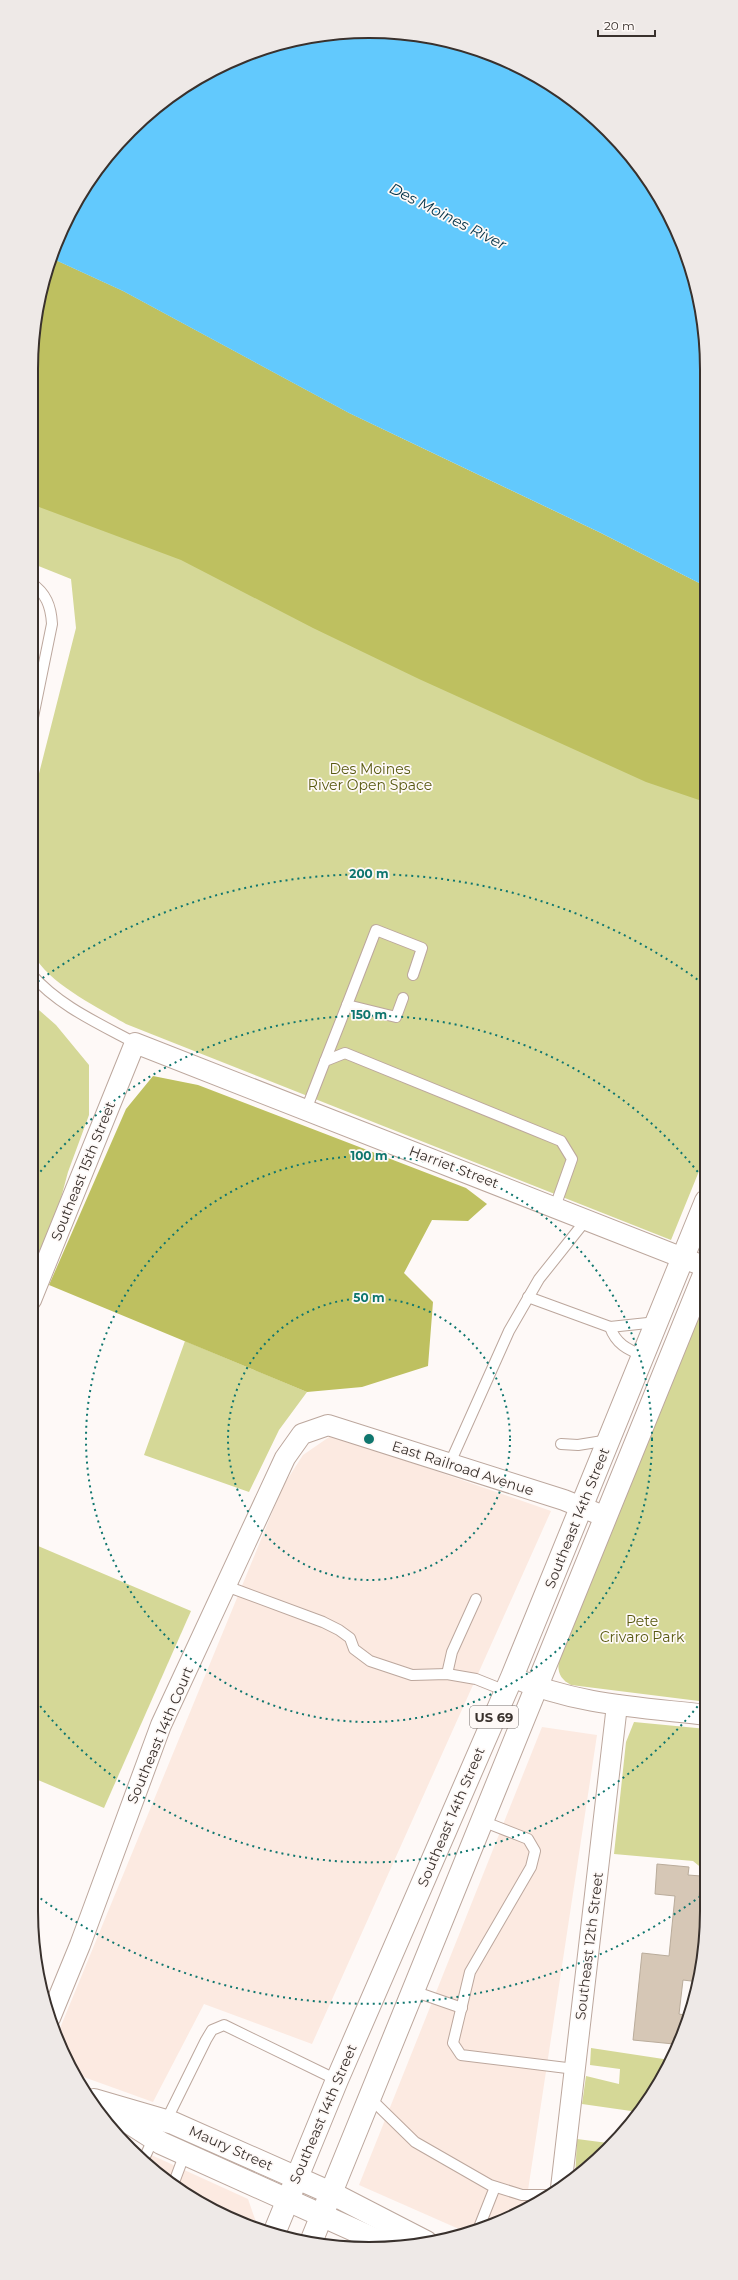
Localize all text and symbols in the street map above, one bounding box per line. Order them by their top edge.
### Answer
scale bar [598,12,655,38]
text: 20 m [604,18,635,33]
water label: Des Moines River [386,178,511,254]
park label: Des Moines River Open Space [308,760,432,794]
text: 200 m [349,866,389,881]
text: 150 m [351,1007,387,1022]
street label: Southeast 15th Street [47,1098,119,1243]
street label: Harriet Street [407,1142,502,1192]
text: 100 m [351,1148,387,1163]
text: 50 m [353,1290,385,1305]
centre of rings [362,1432,376,1446]
street label: East Railroad Avenue [390,1437,536,1499]
street label: Southeast 14th Street [541,1445,614,1591]
park label: Pete Crivaro Park [600,1612,685,1646]
street label: Southeast 14th Court [123,1664,197,1806]
road number: US 69 [470,1706,518,1728]
street label: Southeast 14th Street [413,1744,489,1890]
street label: Southeast 12th Street [571,1871,607,2021]
street label: Southeast 14th Street [285,2041,361,2187]
street label: Maury Street [186,2121,276,2175]

